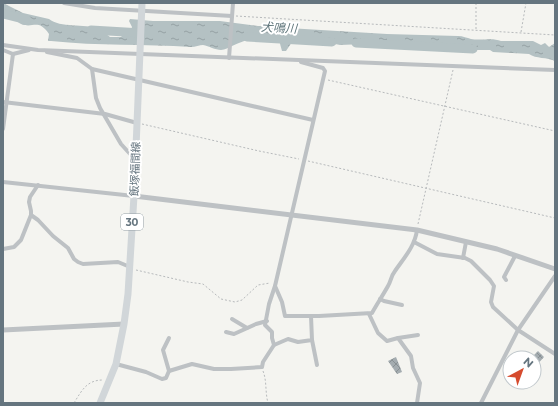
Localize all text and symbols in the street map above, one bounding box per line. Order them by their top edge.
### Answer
water label: 犬鳴川 [261,19,299,36]
street label: 飯塚福間線 [127,141,143,197]
road number: 30 [121,214,143,230]
north arrow [502,350,542,390]
text: N [521,354,537,371]

